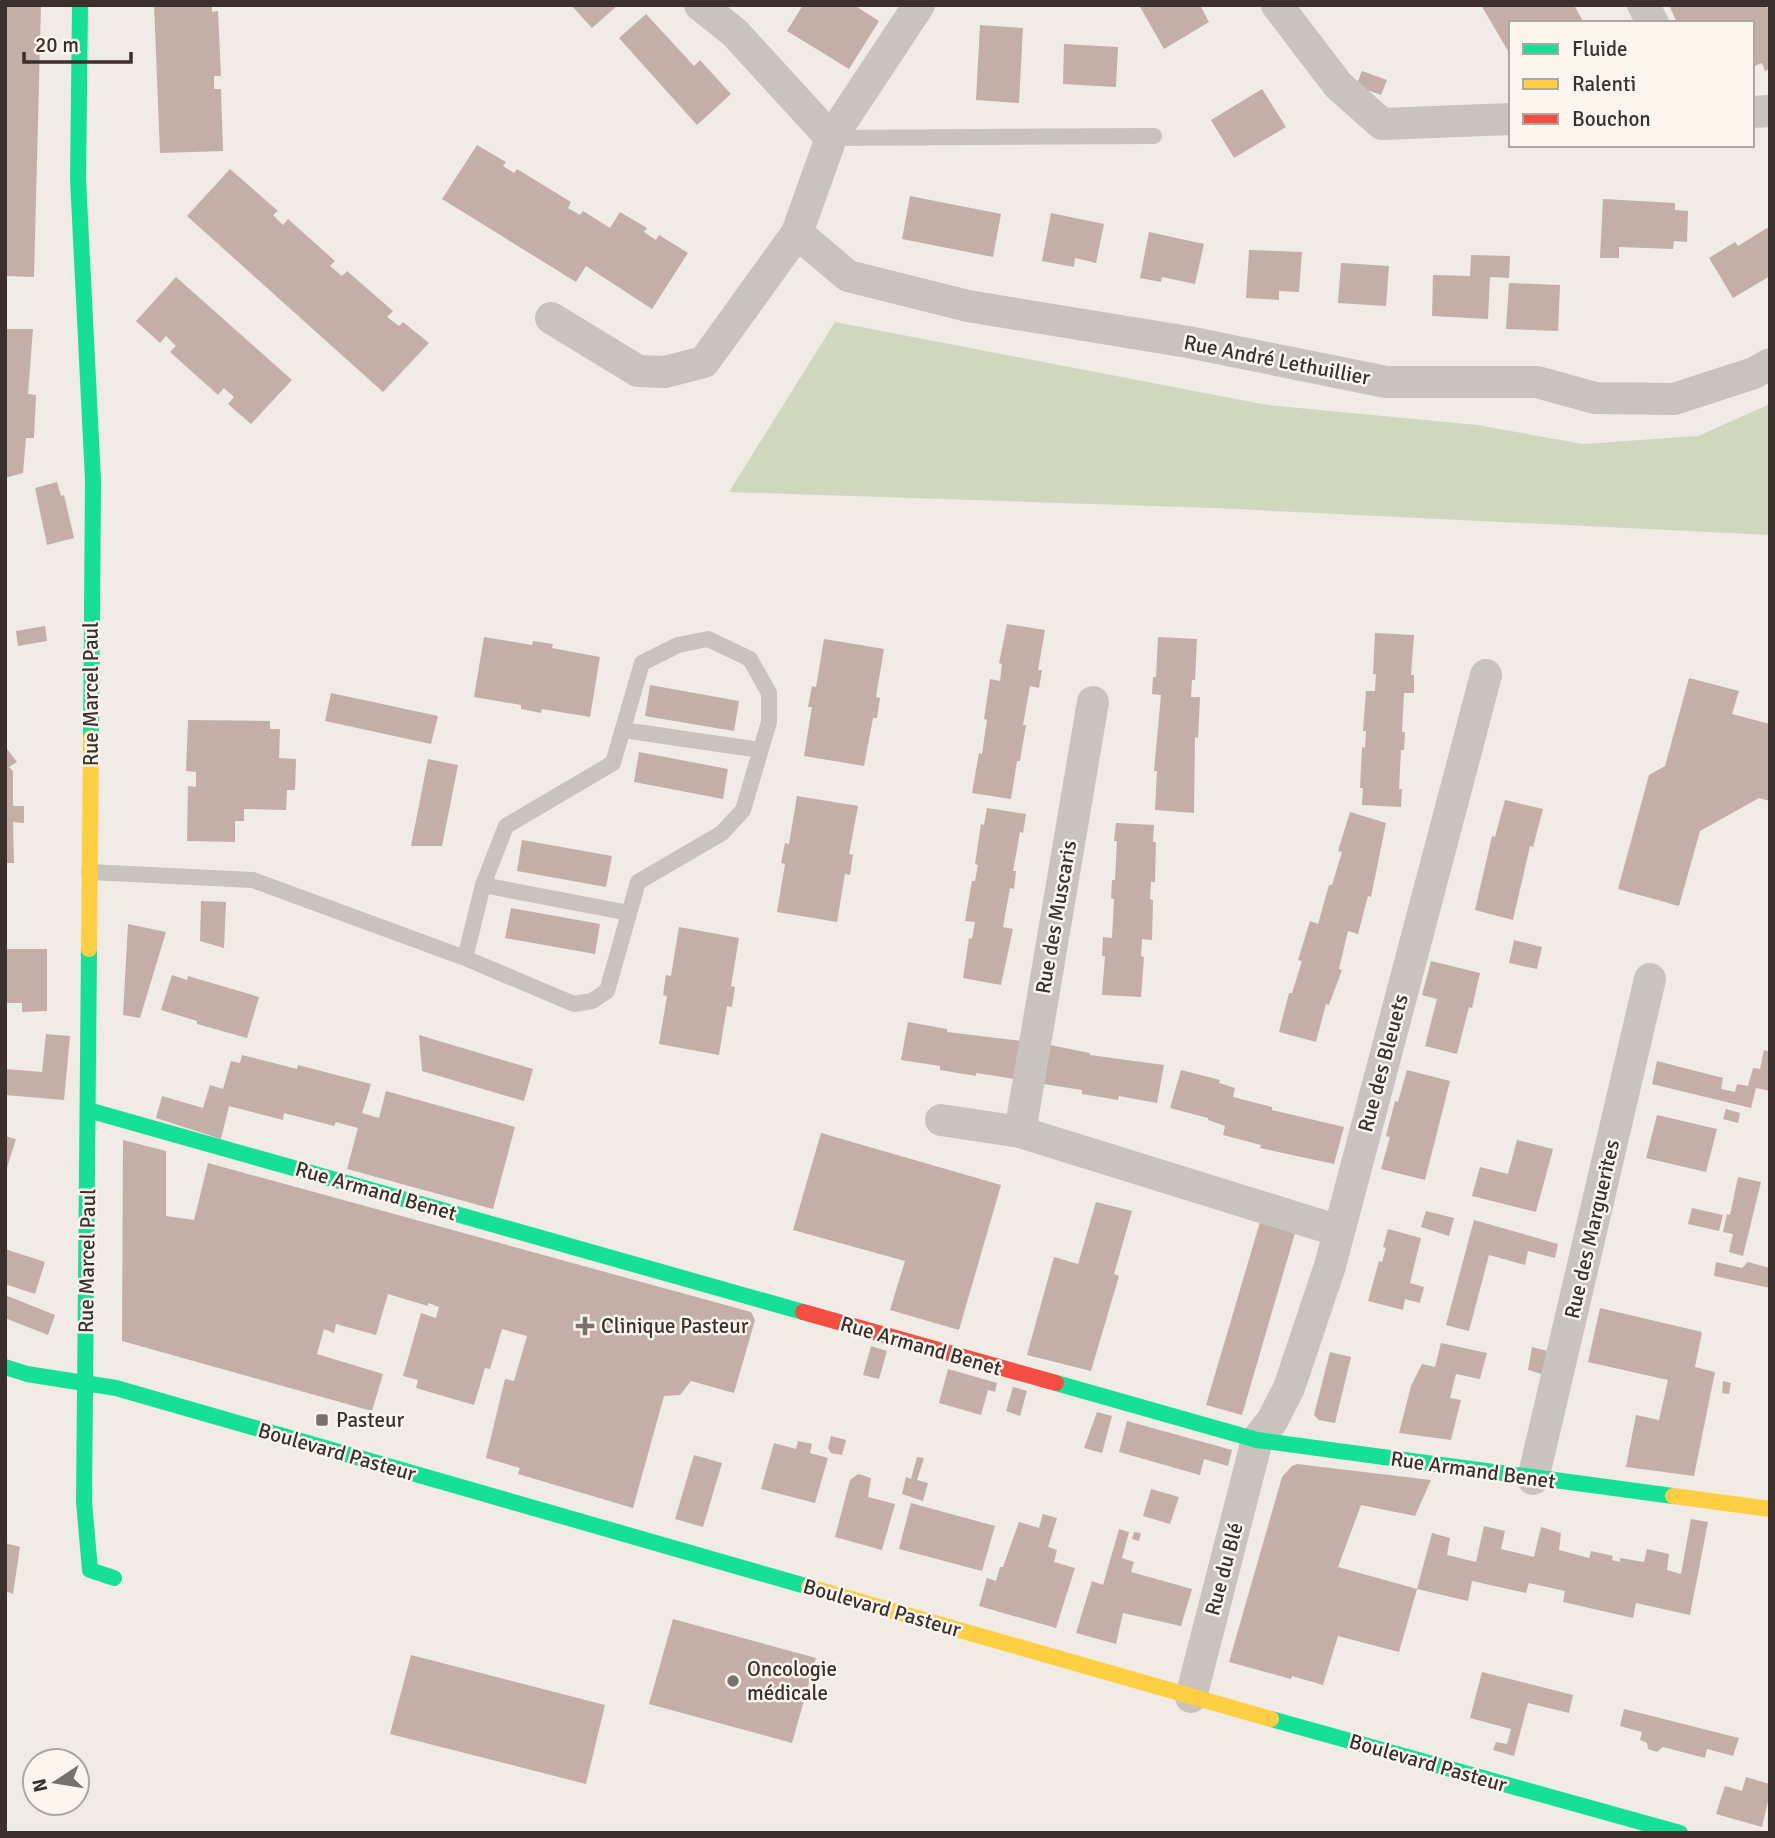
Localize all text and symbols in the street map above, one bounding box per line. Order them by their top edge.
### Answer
scale bar [24,21,131,65]
legend [1509,21,1754,147]
text: 20 m [35,32,79,58]
text: Fluide [1572,36,1628,62]
text: Ralenti [1572,71,1636,97]
text: Bouchon [1572,106,1651,132]
street label: Rue André Lethuillier [1182,329,1373,391]
street label: Rue Marcel Paul [78,622,104,766]
street label: Rue des Muscaris [1030,838,1082,996]
street label: Rue des Bleuets [1352,991,1414,1135]
street label: Rue des Marguerites [1559,1137,1625,1321]
street label: Rue Armand Benet [292,1156,460,1226]
street label: Rue Marcel Paul [73,1189,101,1333]
street label: Rue Armand Benet [837,1311,1005,1381]
place label: Clinique Pasteur [601,1313,749,1339]
marker: Clinique Pasteur [575,1316,595,1336]
place label: Pasteur [336,1407,404,1433]
marker: Pasteur [314,1412,330,1428]
street label: Boulevard Pasteur [255,1417,419,1487]
street label: Rue Armand Benet [1389,1446,1557,1494]
street label: Rue du Blé [1199,1520,1249,1618]
street label: Boulevard Pasteur [800,1573,964,1643]
place label: Oncologie médicale [747,1656,837,1706]
marker: Oncologie médicale [725,1673,741,1689]
street label: Boulevard Pasteur [1346,1728,1510,1798]
north arrow [21,1747,91,1817]
text: N [27,1776,53,1794]

